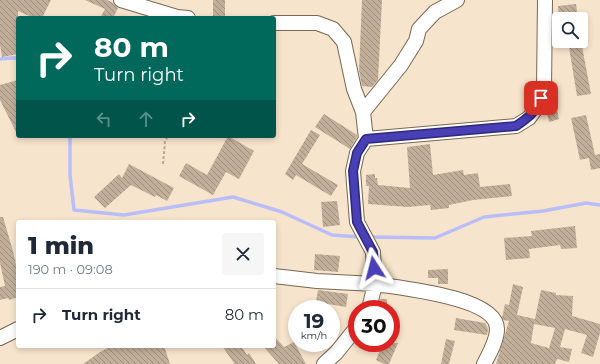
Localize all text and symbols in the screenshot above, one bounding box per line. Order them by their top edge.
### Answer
map controls [552,12,588,48]
button: search [552,12,588,48]
text: 80 m [94,30,169,64]
icon: right [28,32,80,84]
text: Turn right [94,64,184,86]
pin [524,81,558,115]
icon: arrive [530,87,552,109]
icon: left [93,108,115,130]
icon: ahead [135,108,157,130]
icon: right [177,108,199,130]
text: 1 min [28,231,94,260]
button: close [222,233,264,275]
position arrow [353,247,395,289]
text: 190 m · 09:08 [28,261,113,277]
speed limit sign: 30 [348,300,400,352]
icon: right [28,304,50,326]
text: Turn right [62,305,141,324]
text: 80 m [225,305,264,324]
text: 19 [304,309,324,333]
text: km/h [301,329,327,342]

